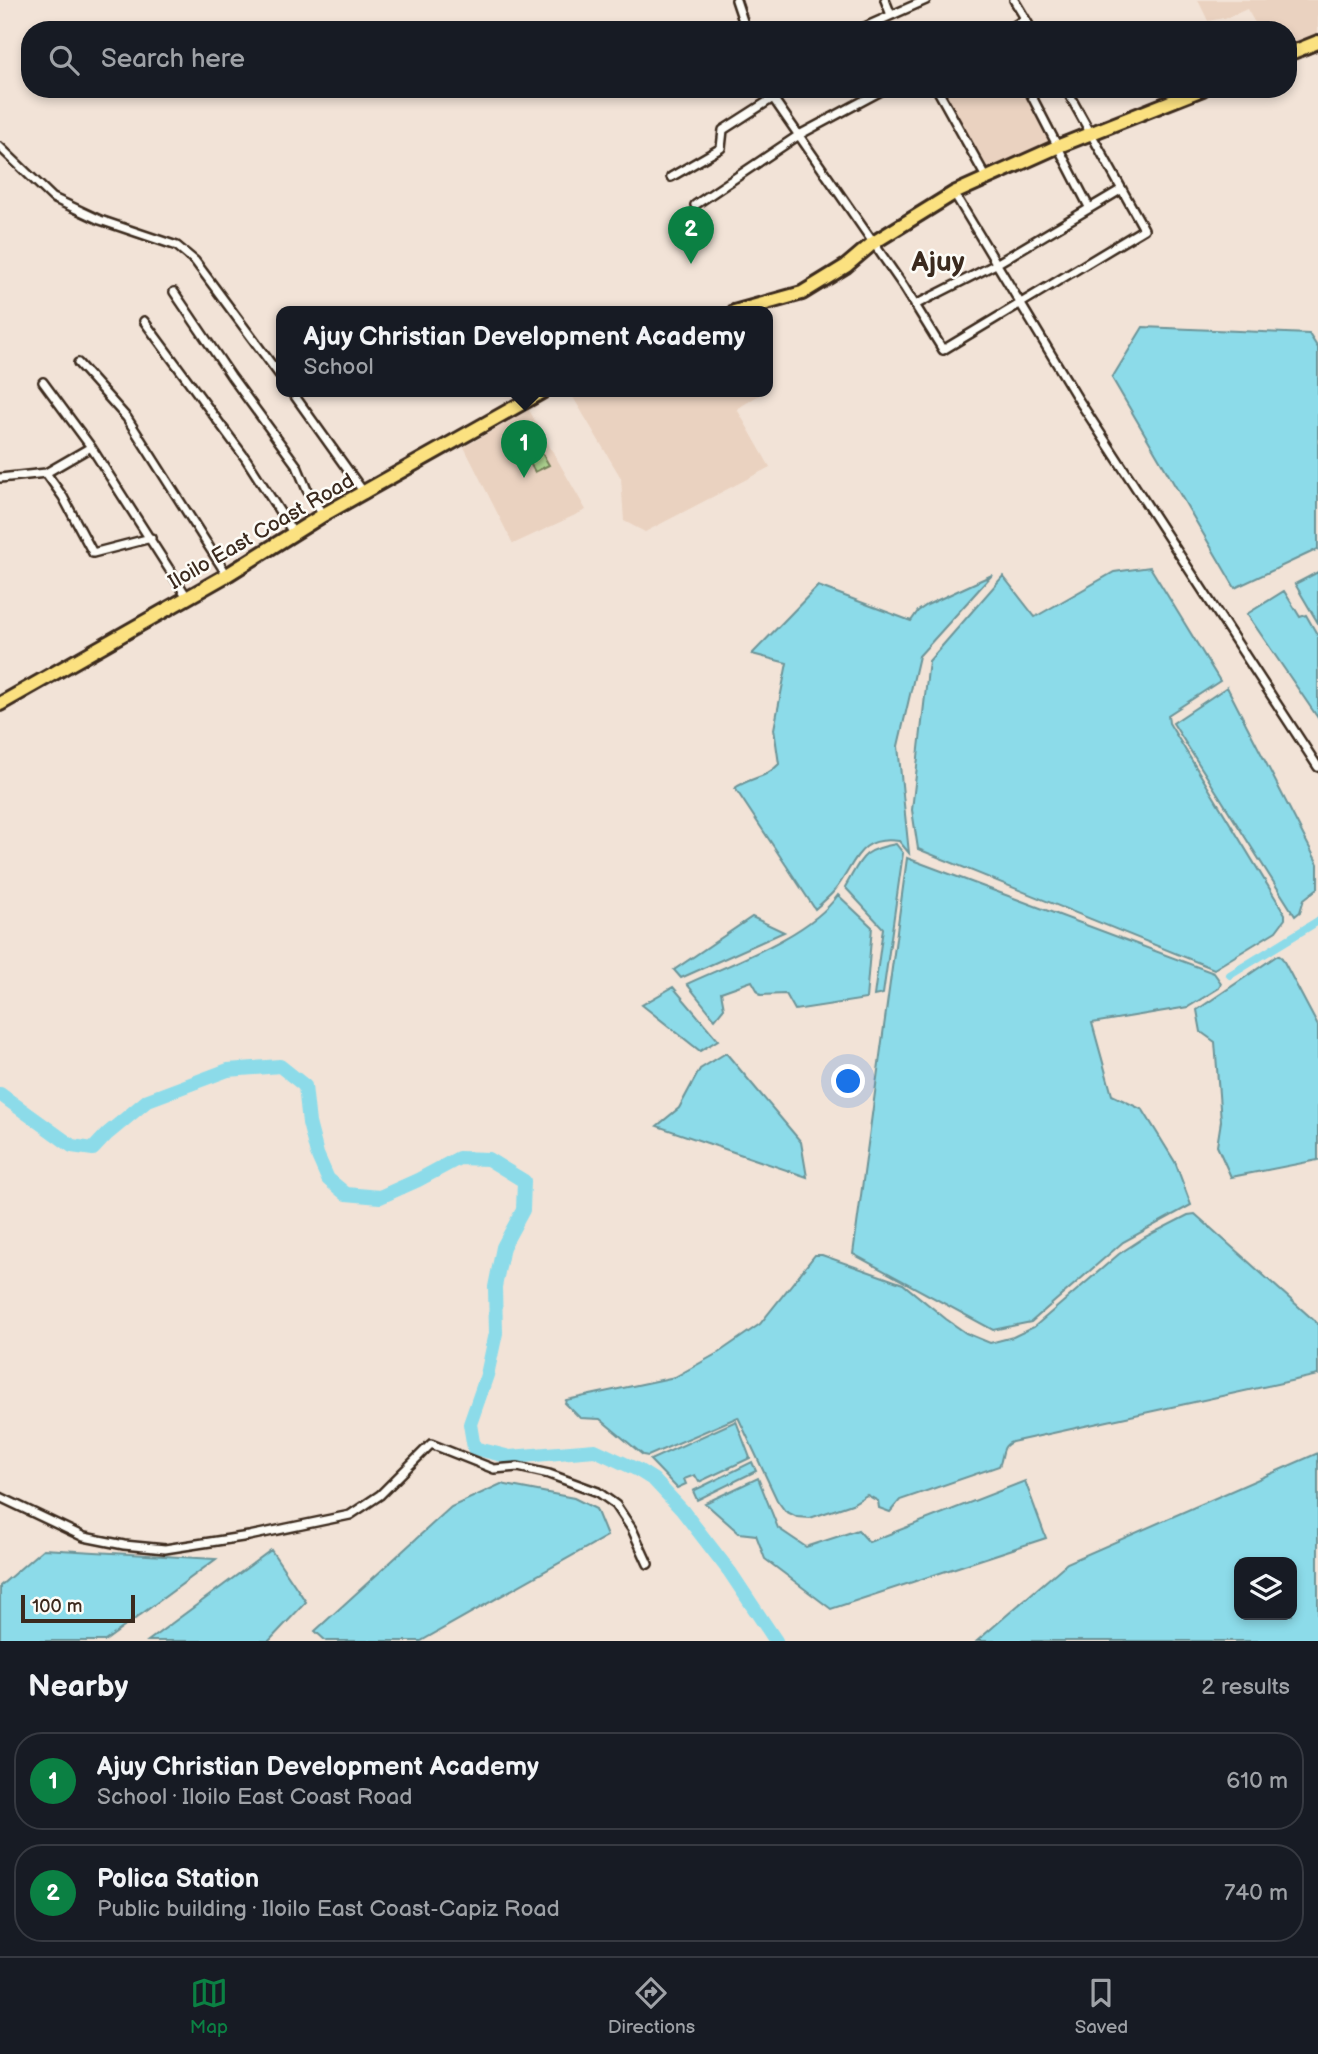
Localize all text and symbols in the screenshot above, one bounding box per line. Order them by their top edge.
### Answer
search box [21,21,1297,98]
icon: search [45,41,83,79]
text: Search here [101,44,245,75]
pin: 2 [668,206,714,264]
district label: Ajuy [910,246,965,279]
popup [276,306,773,397]
text: Ajuy Christian Development Academy [304,322,745,353]
text: School [304,353,374,381]
pin: 1 [501,420,547,478]
street label: Iloilo East Coast Road [164,468,359,595]
your location [831,1064,865,1098]
map controls [1234,1557,1297,1620]
button: layers [1234,1557,1297,1620]
scale bar [21,1592,135,1624]
text: 100 m [32,1595,83,1618]
text: Nearby [28,1669,128,1705]
text: 2 results [1201,1673,1290,1701]
text: Ajuy Christian Development Academy [97,1752,539,1783]
text: 1 [48,1767,58,1795]
text: 610 m [1226,1767,1288,1795]
text: School · Iloilo East Coast Road [97,1783,412,1811]
text: Polica Station [97,1864,259,1895]
text: 2 [46,1879,60,1907]
text: 740 m [1224,1879,1288,1907]
text: Public building · Iloilo East Coast-Capiz Road [97,1895,560,1923]
tab: Map [190,1974,228,2039]
tab: Directions [608,1974,695,2039]
tab: Saved [1075,1974,1128,2039]

